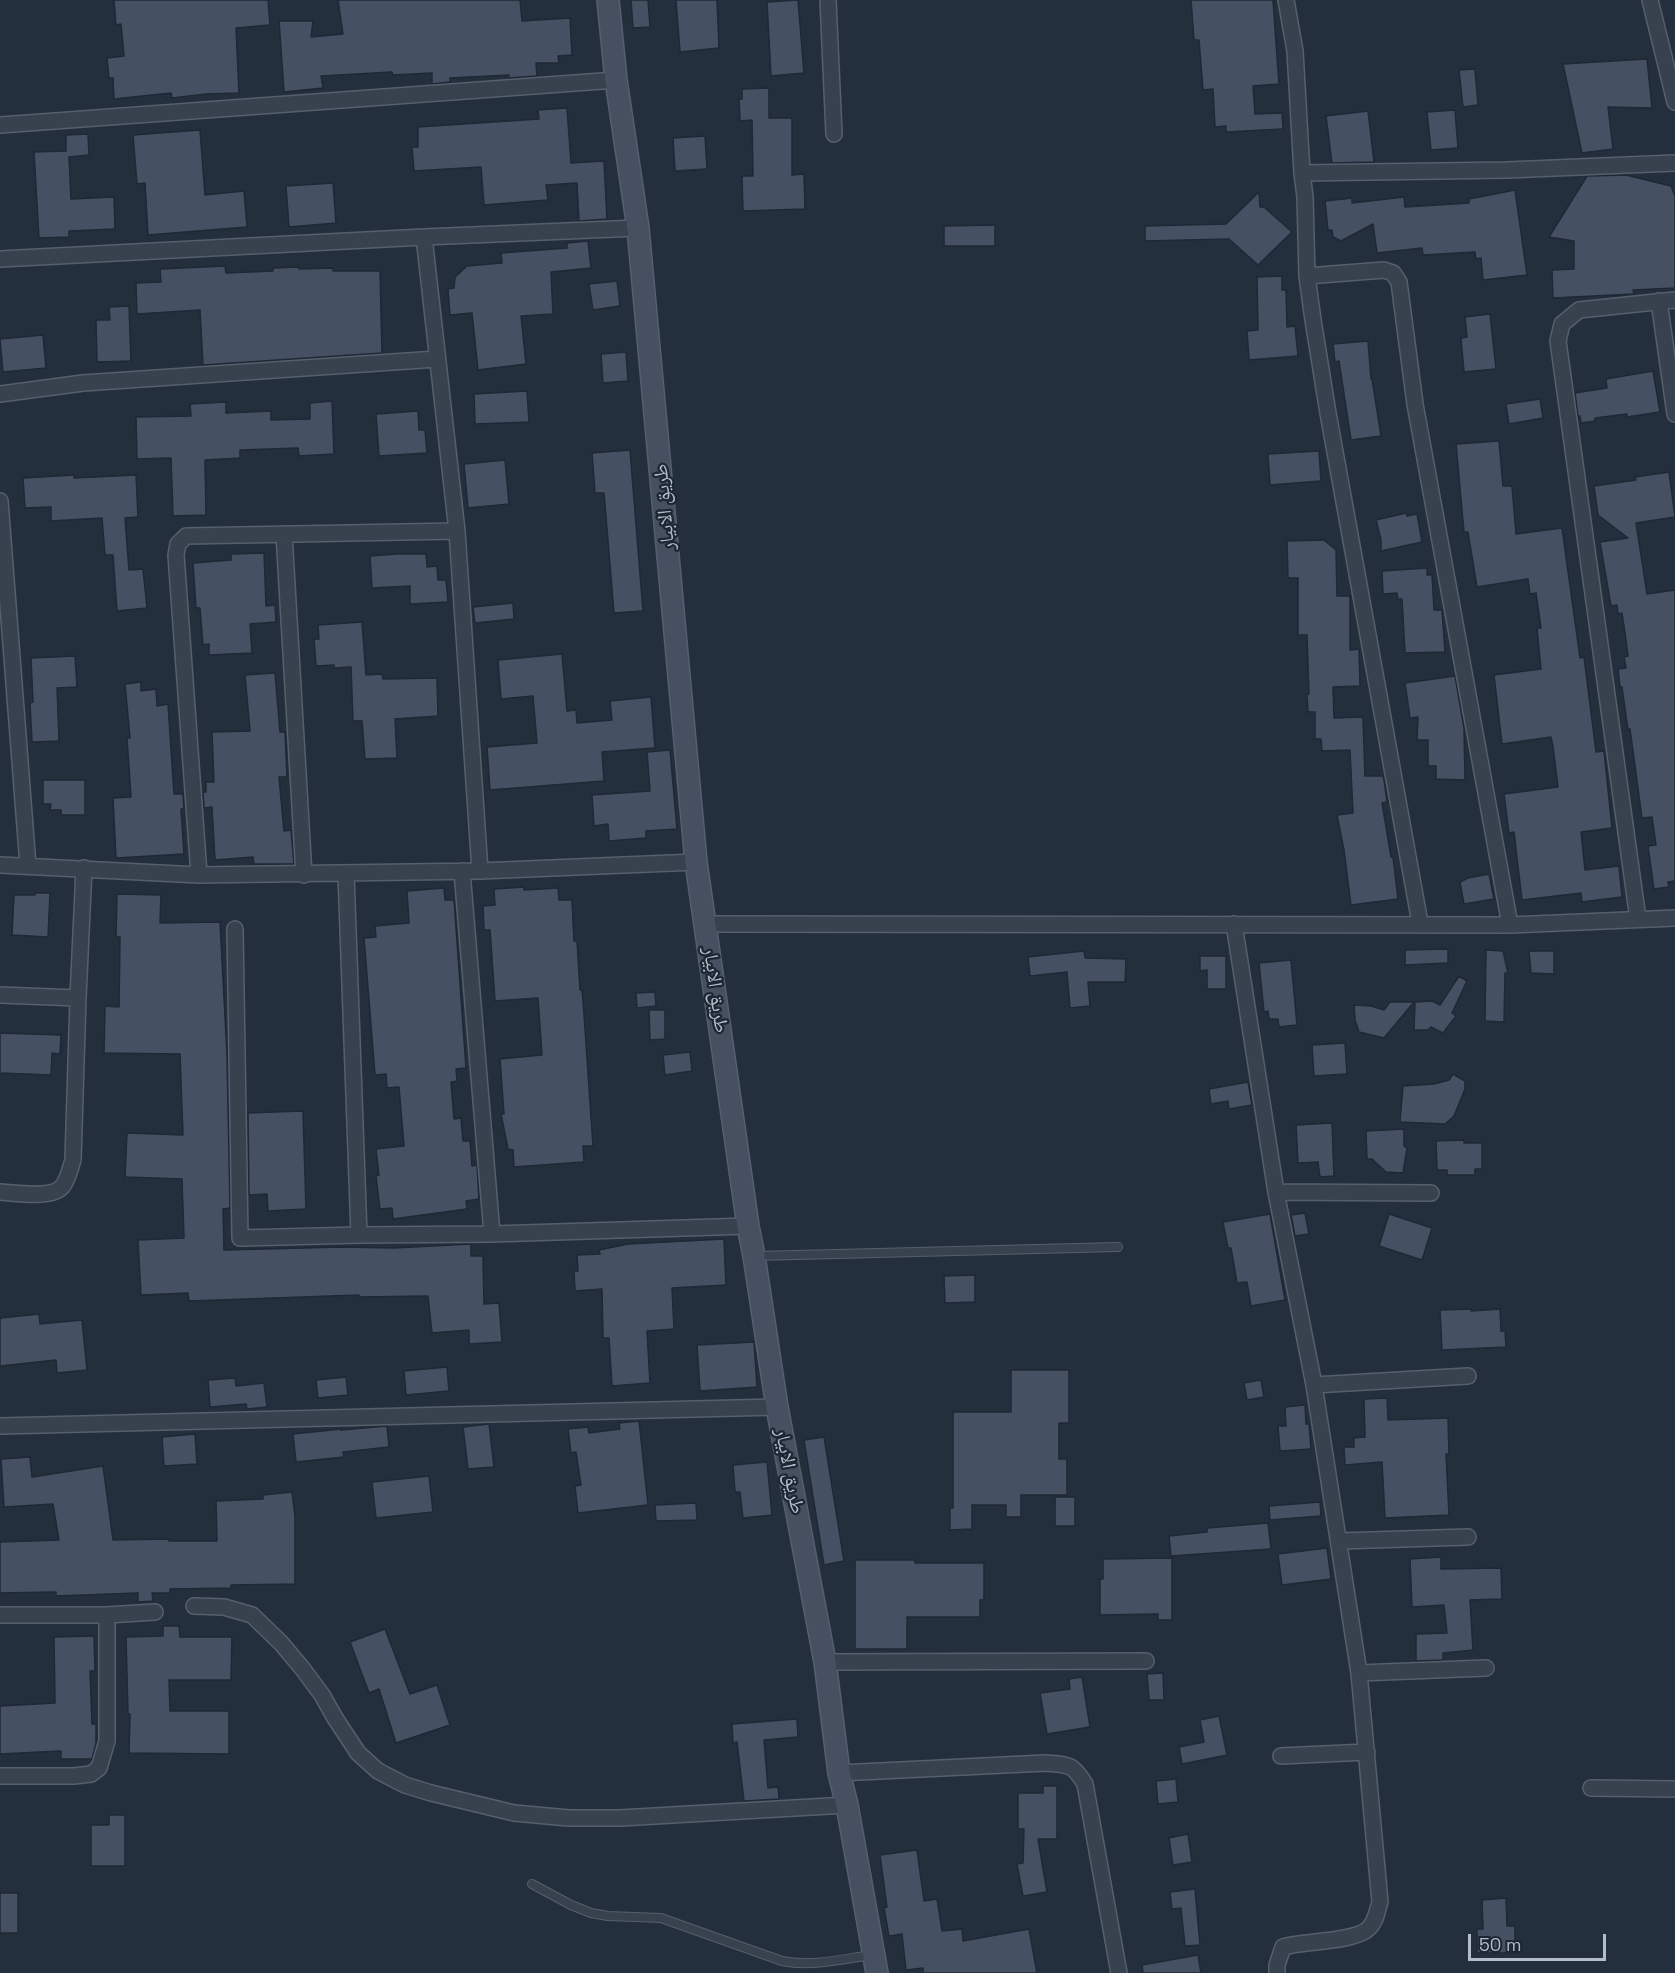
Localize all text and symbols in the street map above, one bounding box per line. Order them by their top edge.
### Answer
street label: طريق الابيار [649,463,681,551]
street label: طريق الابيار [697,945,733,1035]
street label: طريق الابيار [769,1426,809,1516]
scale bar [1471,1922,1609,1960]
text: 50 m [1479,1933,1521,1956]

